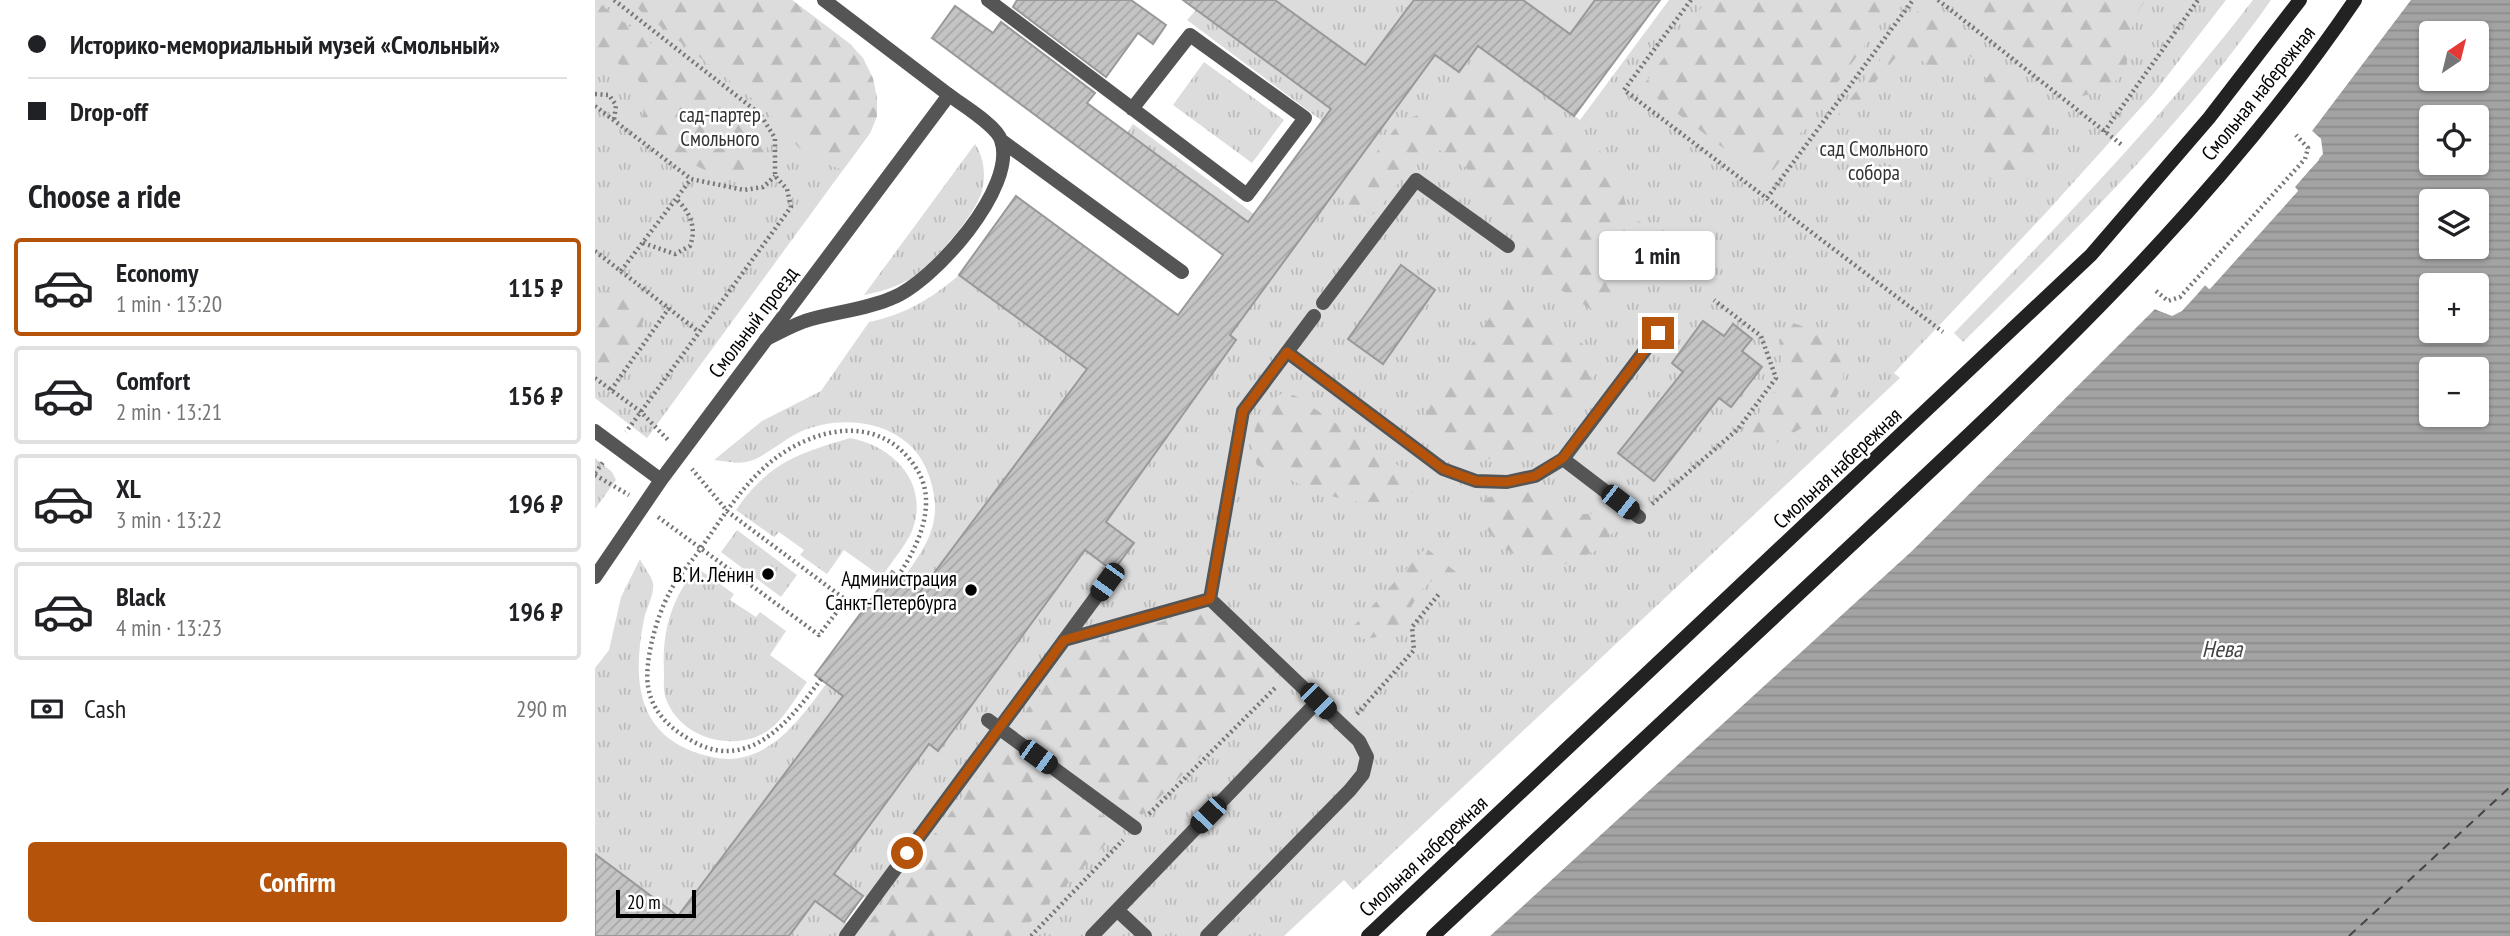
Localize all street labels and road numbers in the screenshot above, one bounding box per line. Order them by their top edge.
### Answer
street label: Смольная набережная [2195,20,2321,166]
street label: Смольный проезд [702,261,804,383]
street label: Смольная набережная [1767,401,1907,535]
street label: Смольная набережная [1353,789,1493,923]

